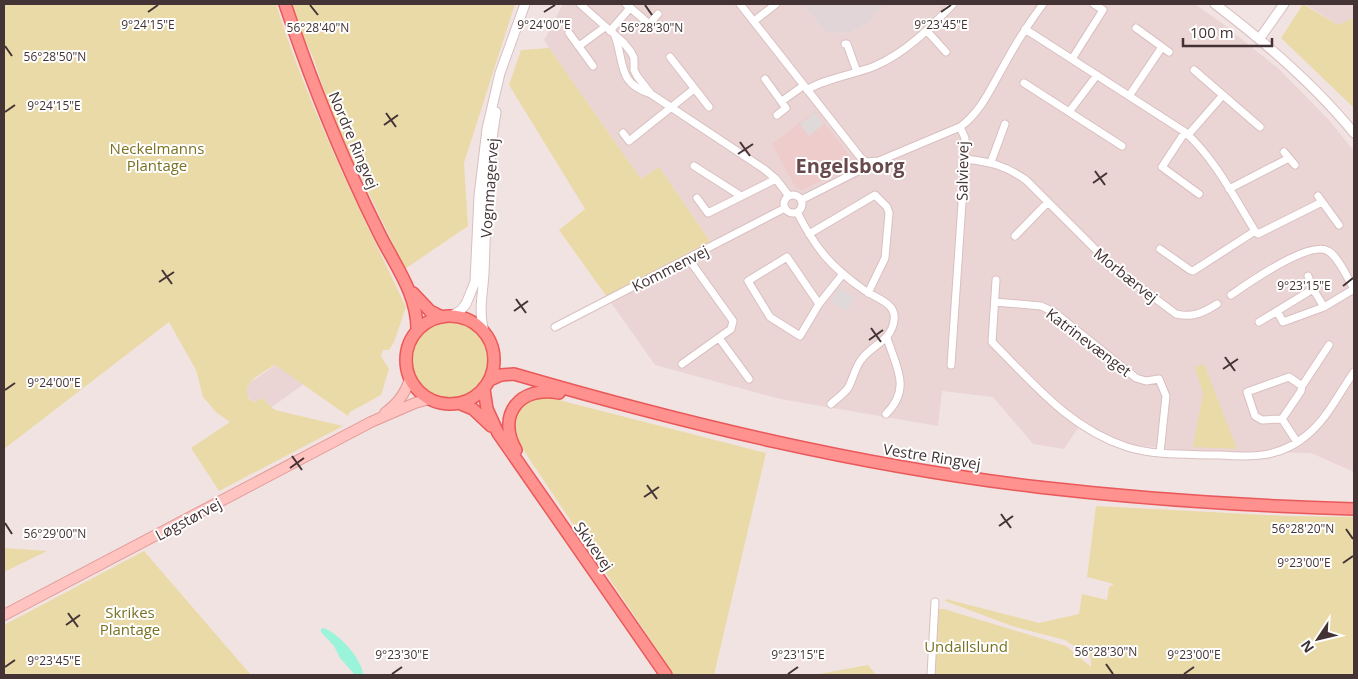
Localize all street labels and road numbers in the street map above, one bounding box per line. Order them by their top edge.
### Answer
street label: Nordre Ringvej [324,88,384,192]
street label: Vognmagervej [476,137,502,239]
street label: Salvievej [951,141,973,201]
street label: Kommenvej [628,240,712,296]
street label: Morbærvej [1090,243,1162,307]
street label: Katrinevænget [1042,303,1136,381]
street label: Vestre Ringvej [882,438,982,474]
street label: Løgstørvej [151,493,225,545]
street label: Skivevej [570,518,618,574]

